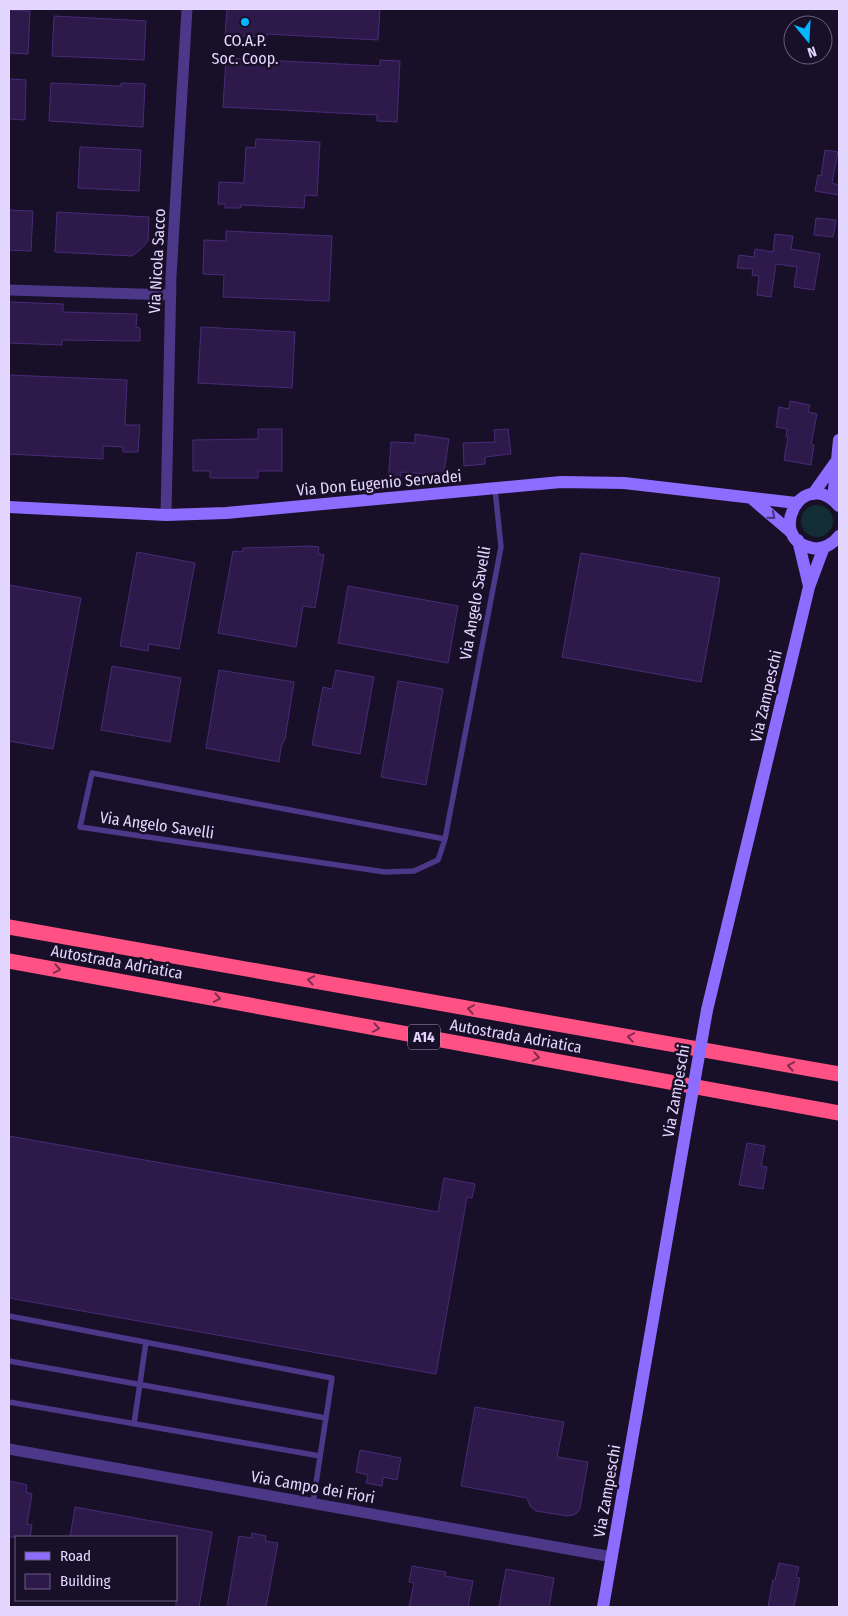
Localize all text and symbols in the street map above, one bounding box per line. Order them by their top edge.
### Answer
north arrow [783,15,833,65]
marker: CO.A.P. Soc. Coop. [239,16,251,28]
place label: CO.A.P. Soc. Coop. [212,31,278,68]
text: N [805,43,818,61]
street label: Via Nicola Sacco [145,208,169,314]
street label: Via Don Eugenio Servadei [296,466,462,500]
one-way arrow [766,510,775,519]
street label: Via Angelo Savelli [456,545,494,661]
street label: Via Zampeschi [746,648,786,744]
street label: Via Angelo Savelli [99,808,215,842]
street label: Autostrada Adriatica [50,941,185,983]
one-way arrow [52,963,61,973]
one-way arrow [307,976,316,986]
one-way arrow [212,993,221,1003]
one-way arrow [467,1004,476,1014]
street label: Autostrada Adriatica [449,1015,584,1057]
one-way arrow [372,1022,381,1032]
road number: A14 [408,1024,440,1050]
one-way arrow [627,1032,636,1042]
street label: Via Zampeschi [659,1043,693,1139]
one-way arrow [532,1052,541,1062]
one-way arrow [787,1061,796,1071]
street label: Via Zampeschi [590,1443,624,1539]
street label: Via Campo dei Fiori [250,1467,376,1507]
legend [15,1536,178,1601]
text: Road [60,1547,91,1565]
text: Building [60,1572,111,1590]

